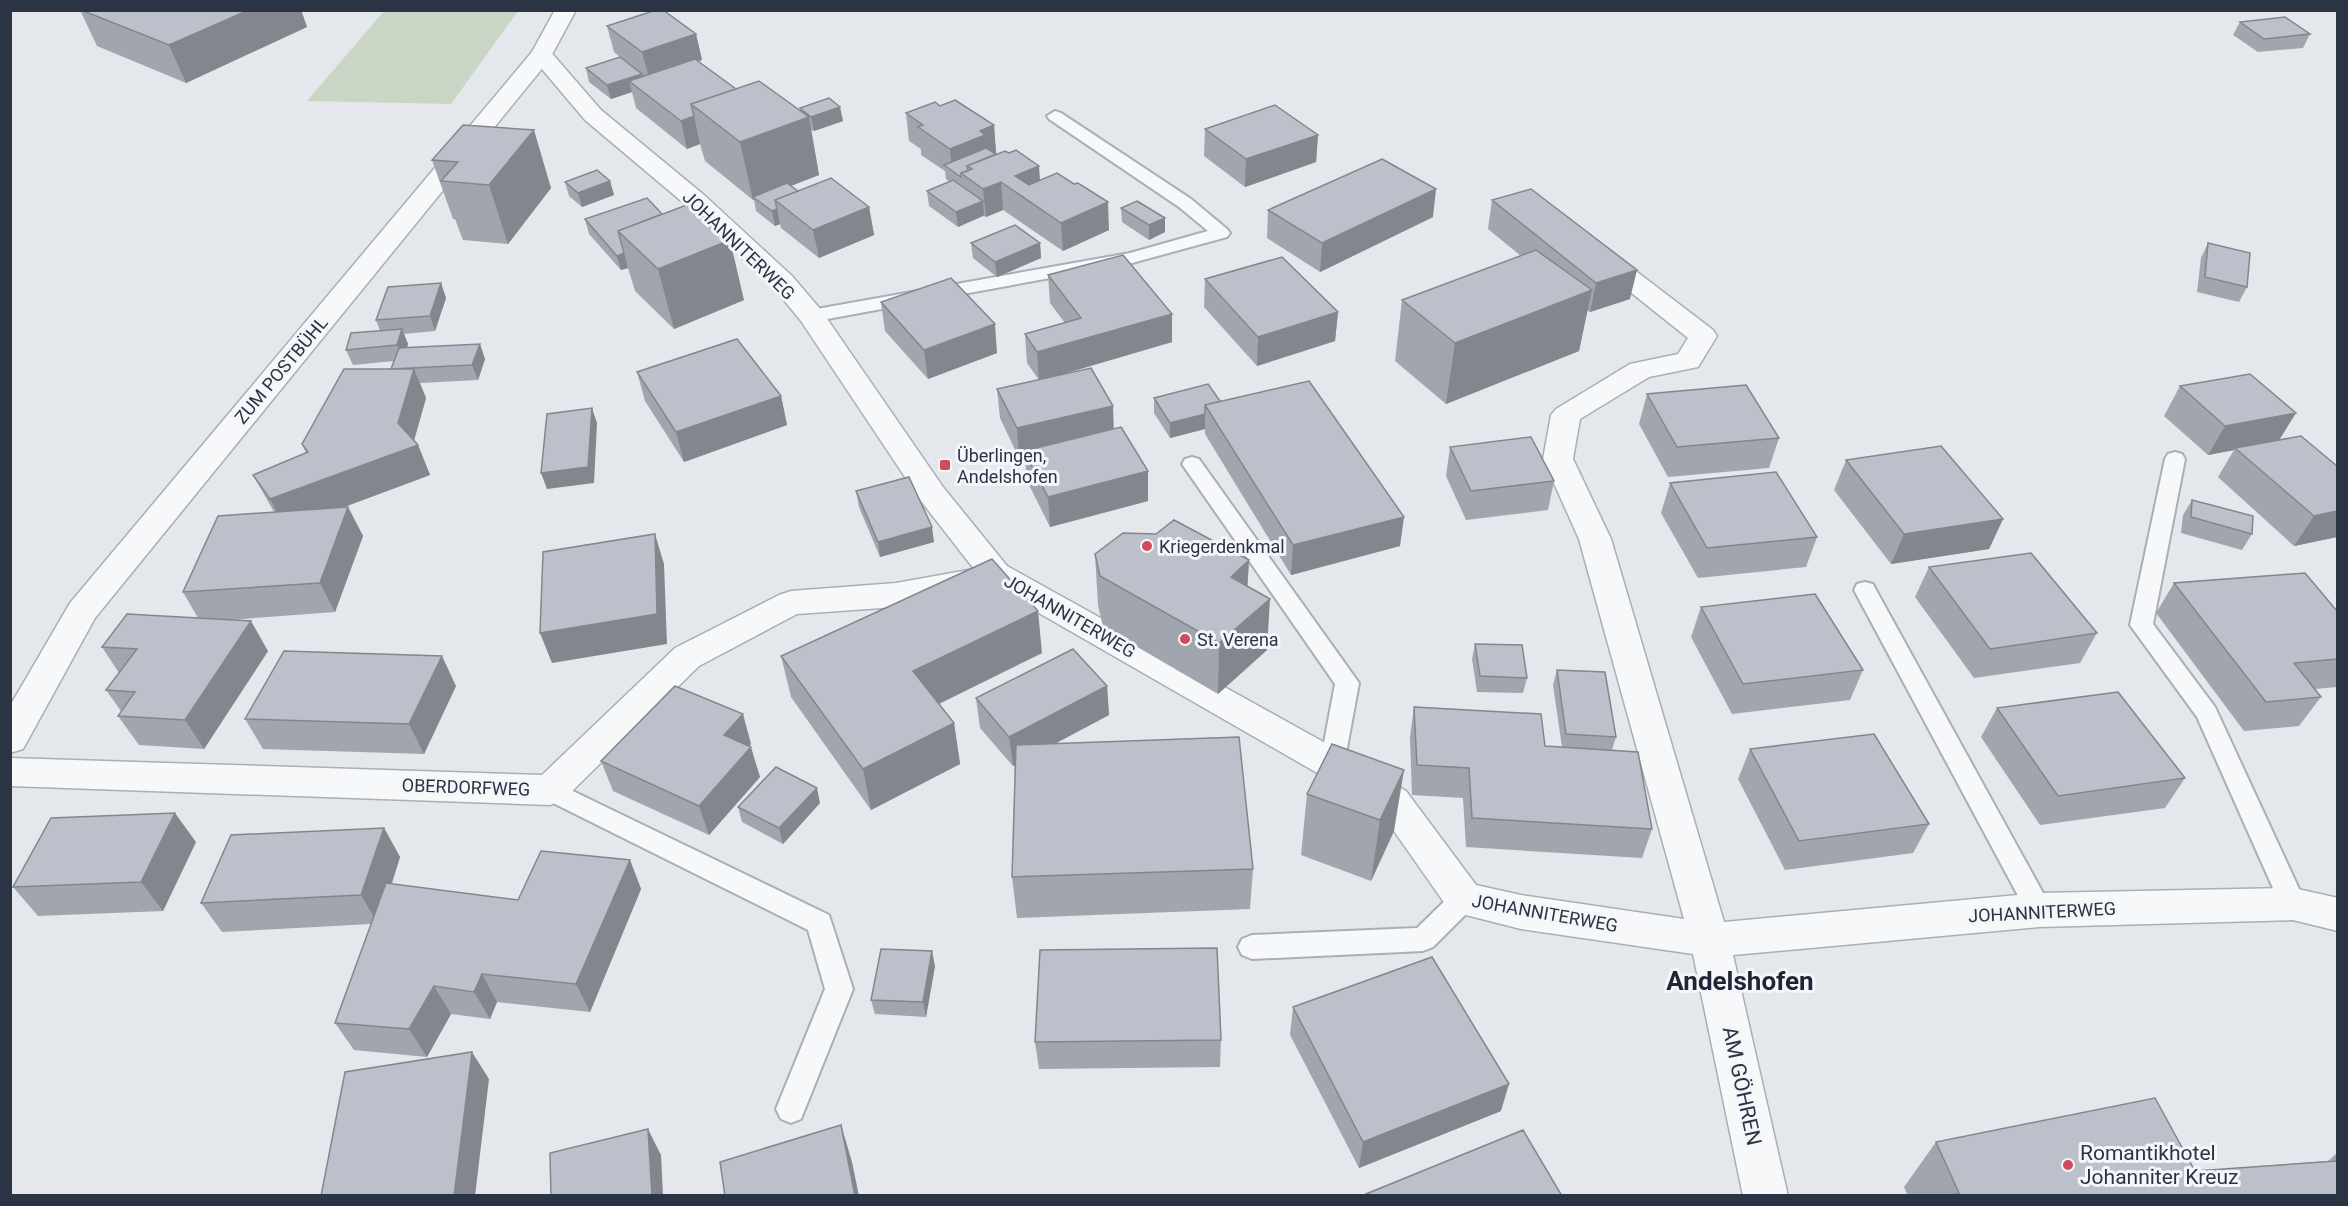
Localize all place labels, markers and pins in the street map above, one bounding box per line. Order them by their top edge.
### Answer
place label: Überlingen, Andelshofen [957,445,1058,487]
marker: Überlingen, Andelshofen [938,458,952,472]
place label: Kriegerdenkmal [1159,536,1285,557]
marker: Kriegerdenkmal [1140,539,1154,553]
place label: St. Verena [1197,629,1279,650]
marker: St. Verena [1178,632,1192,646]
place label: Romantikhotel Johanniter Kreuz [2080,1141,2238,1189]
marker: Romantikhotel Johanniter Kreuz [2061,1158,2075,1172]

